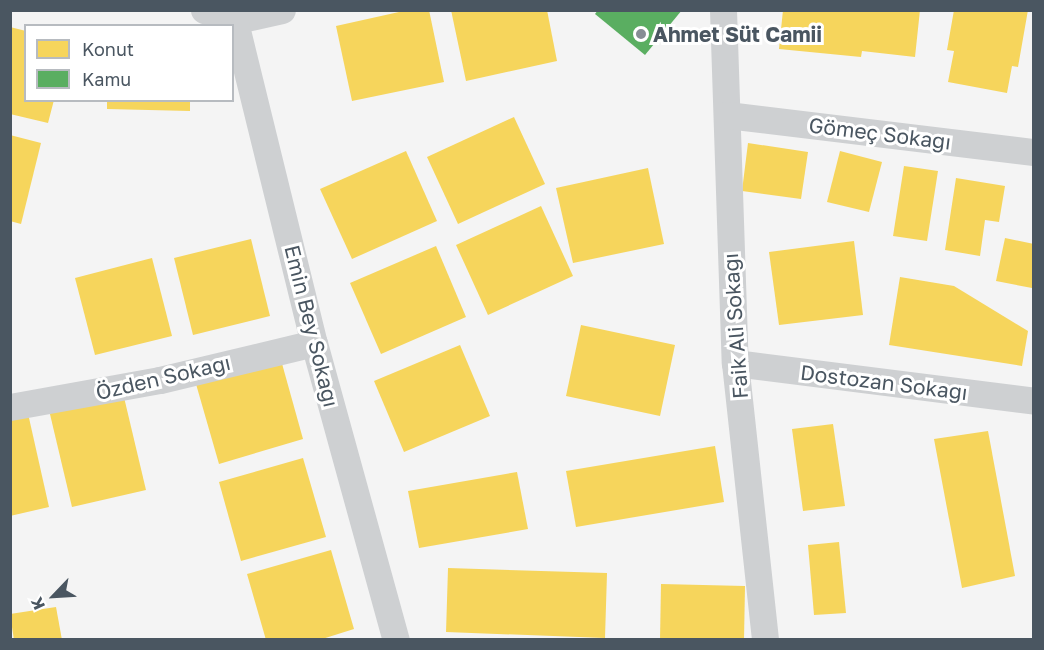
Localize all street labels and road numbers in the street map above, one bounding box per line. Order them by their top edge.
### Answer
street label: Gömeç Sokağı [808,112,952,154]
street label: Emin Bey Sokağı [280,242,344,410]
street label: Faik Ali Sokağı [717,252,753,400]
street label: Özden Sokağı [93,349,233,405]
street label: Dostozan Sokağı [799,359,969,405]

